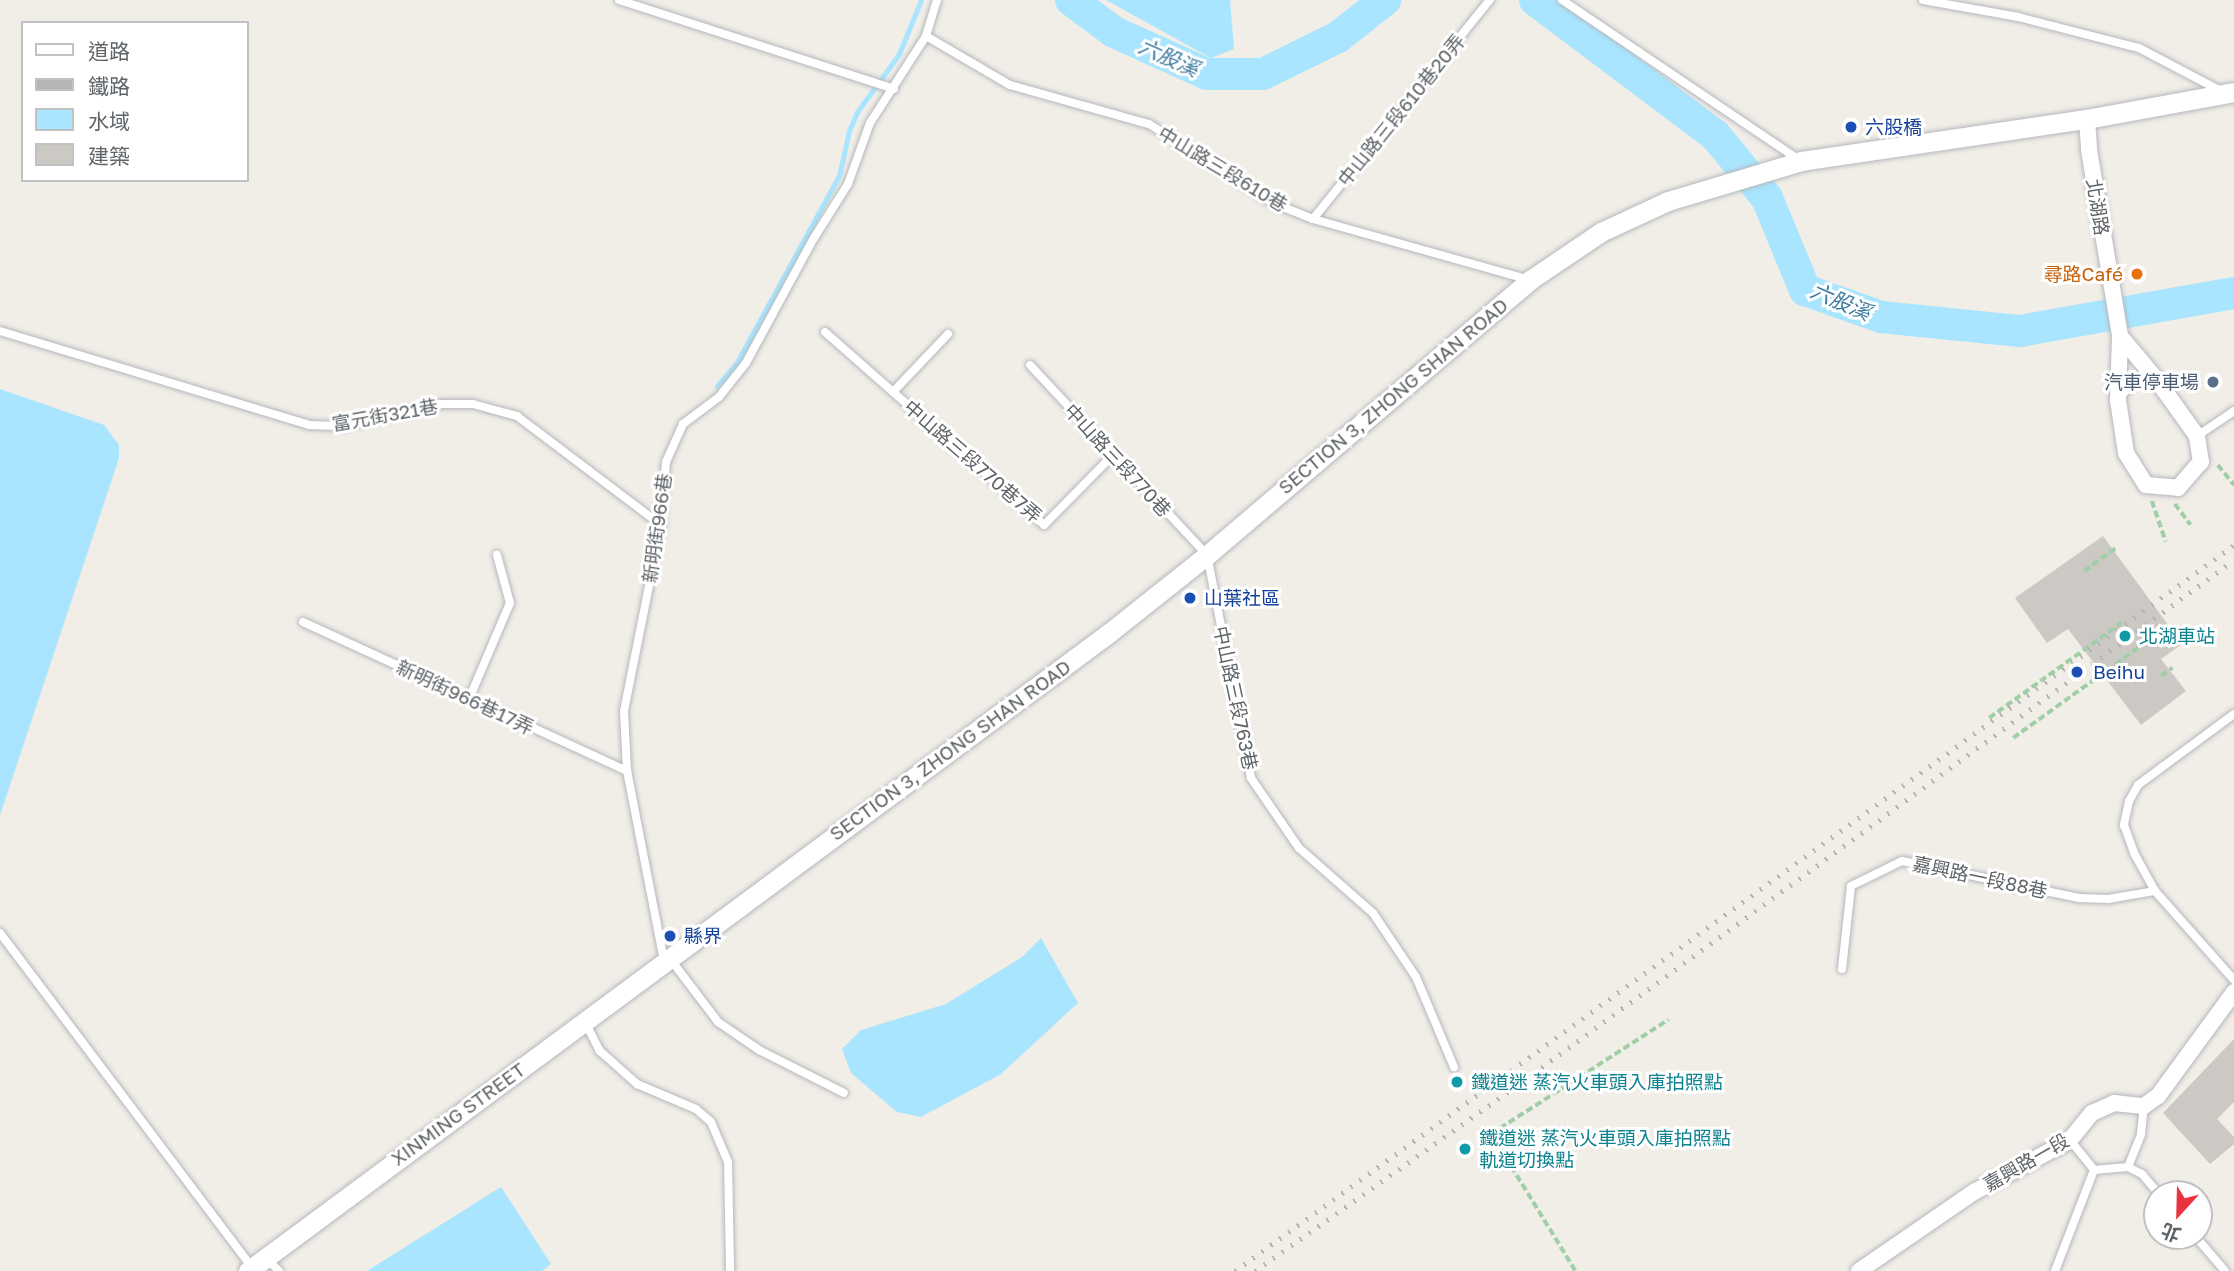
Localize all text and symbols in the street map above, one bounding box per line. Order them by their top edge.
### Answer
legend [21,21,248,182]
street label: 中山路三段610巷20弄 [1333,30,1469,190]
water label: 六股溪 [1135,33,1203,81]
text: 道路 [88,38,130,64]
text: 鐵路 [88,73,130,99]
text: 水域 [88,108,130,134]
place label: 六股橋 [1865,116,1922,138]
marker: 六股橋 [1843,119,1859,135]
street label: 中山路三段610巷 [1154,122,1292,216]
text: 建築 [88,143,130,169]
street label: 北湖路 [2082,177,2114,237]
place label: 尋路Café [2044,263,2123,285]
marker: 尋路Café [2129,266,2145,282]
water label: 六股溪 [1807,277,1875,325]
street label: SECTION 3, ZHONG SHAN ROAD [1274,293,1512,499]
place label: 汽車停車場 [2104,371,2199,393]
marker: 汽車停車場 [2205,374,2221,390]
street label: 富元街321巷 [330,394,440,436]
street label: 中山路三段770巷7弄 [899,395,1047,527]
street label: 中山路三段770巷 [1060,399,1176,521]
street label: 新明街966巷 [638,472,676,584]
place label: 山葉社區 [1204,587,1280,609]
marker: 山葉社區 [1182,590,1198,606]
street label: 中山路三段763巷 [1210,624,1262,772]
place label: 北湖車站 [2139,625,2215,647]
marker: 北湖車站 [2117,628,2133,644]
street label: 新明街966巷17弄 [393,655,537,739]
street label: SECTION 3, ZHONG SHAN ROAD [825,655,1075,845]
place label: Beihu [2093,661,2145,683]
marker: Beihu [2067,662,2087,682]
street label: 嘉興路一段88巷 [1911,852,2049,902]
place label: 縣界 [684,925,722,947]
marker: 縣界 [662,928,678,944]
street label: XINMING STREET [387,1058,529,1170]
place label: 鐵道迷 蒸汽火車頭入庫拍照點 [1471,1071,1723,1093]
marker: 鐵道迷 蒸汽火車頭入庫拍照點 [1449,1074,1465,1090]
place label: 鐵道迷 蒸汽火車頭入庫拍照點 軌道切換點 [1479,1127,1731,1171]
street label: 嘉興路一段 [1979,1128,2073,1196]
marker: 鐵道迷 蒸汽火車頭入庫拍照點 軌道切換點 [1457,1141,1473,1157]
north arrow [2143,1180,2213,1250]
text: 北 [2158,1219,2184,1247]

